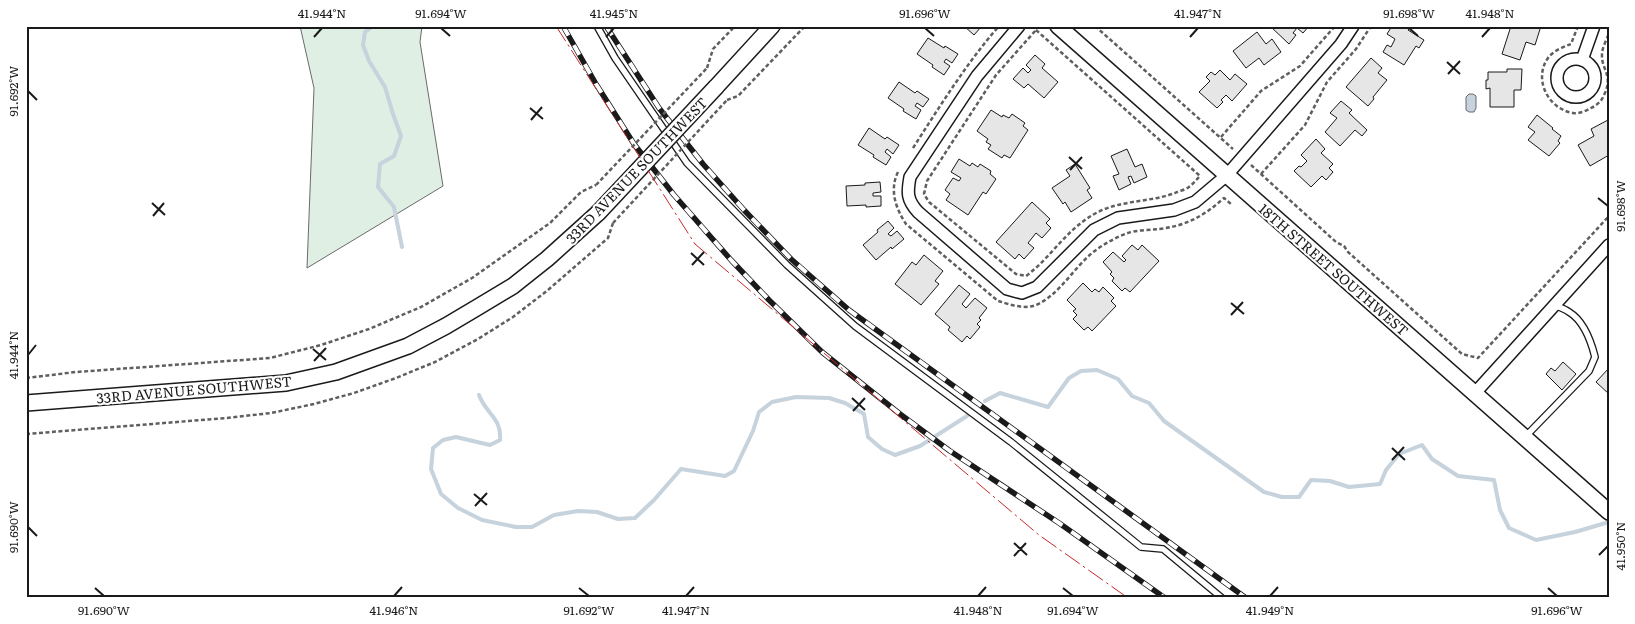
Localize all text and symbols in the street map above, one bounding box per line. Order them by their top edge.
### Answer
text: 41.944°N [298,4,346,22]
text: 91.694°W [415,4,467,22]
text: 41.945°N [590,4,638,22]
text: 91.696°W [899,4,951,22]
text: 41.947°N [1174,4,1222,22]
text: 91.698°W [1383,4,1435,22]
text: 41.948°N [1466,4,1514,22]
text: 91.692°W [4,66,22,116]
street label: 33RD AVENUE SOUTHWEST [561,92,711,248]
text: 91.698°W [1611,180,1629,232]
street label: 18TH STREET SOUTHWEST [1255,198,1413,340]
text: 41.944°N [4,331,22,379]
street label: 33RD AVENUE SOUTHWEST [95,370,293,408]
text: 91.690°W [4,501,22,553]
text: 41.950°N [1611,522,1629,570]
text: 91.690°W [78,601,130,619]
text: 41.946°N [370,601,418,619]
text: 91.692°W [564,601,614,619]
text: 41.947°N [662,601,710,619]
text: 41.948°N [954,601,1002,619]
text: 91.694°W [1047,601,1099,619]
text: 41.949°N [1246,601,1294,619]
text: 91.696°W [1531,601,1583,619]

